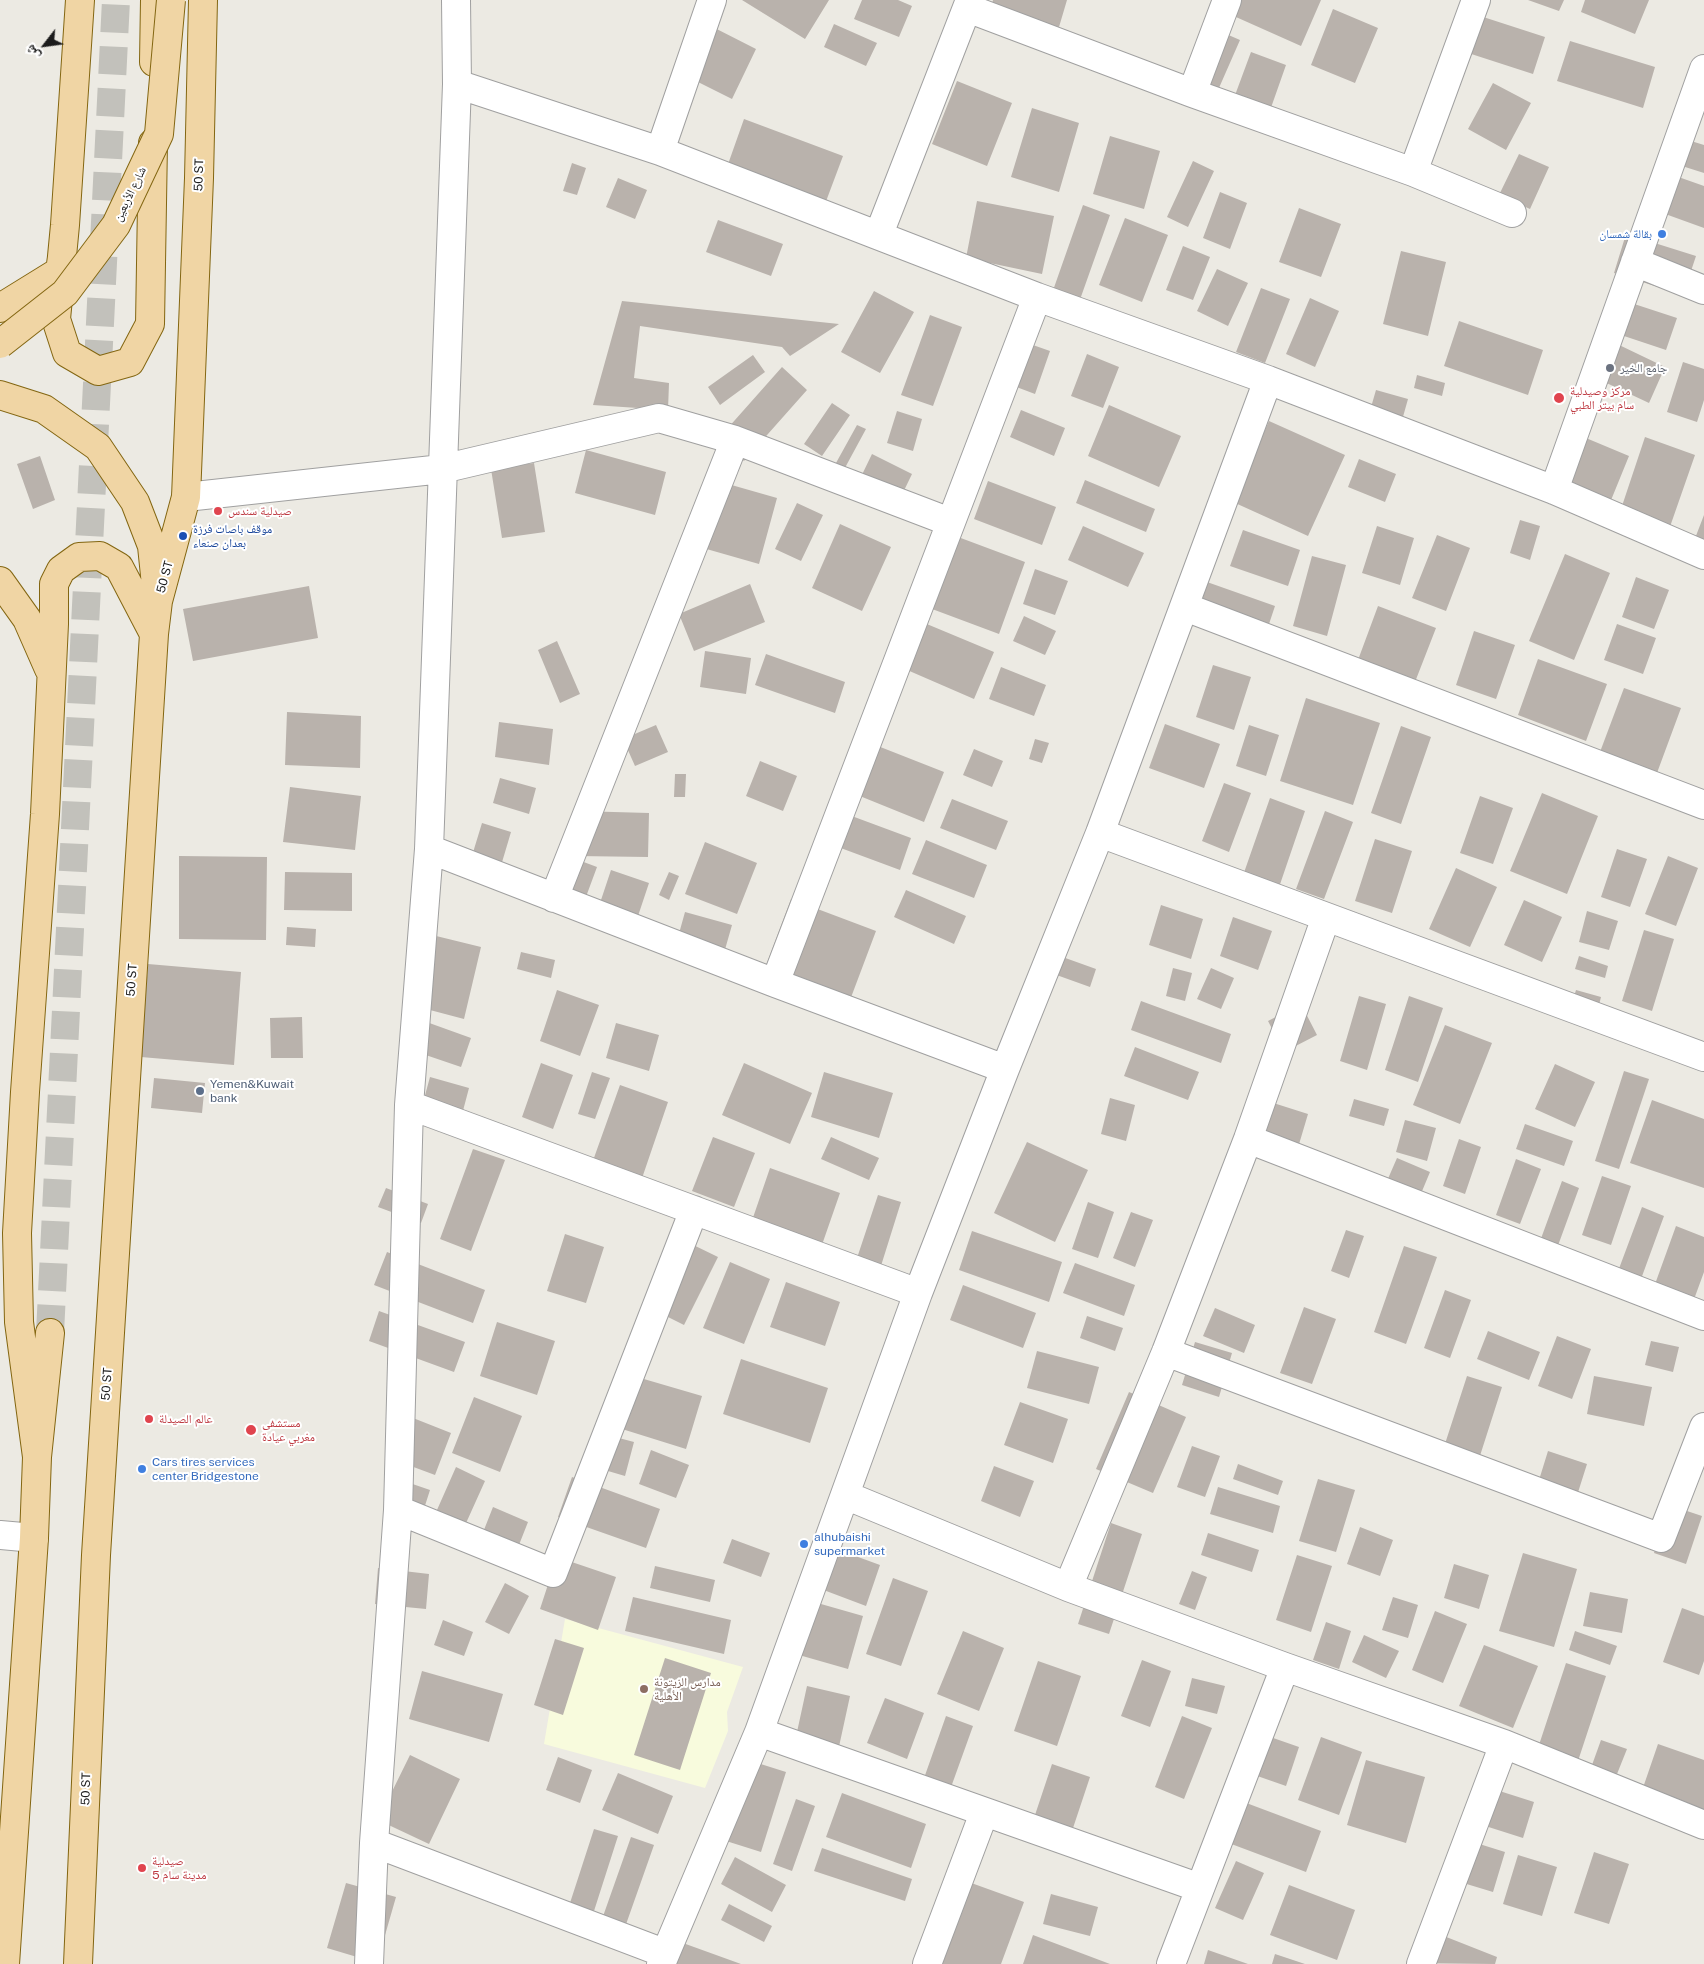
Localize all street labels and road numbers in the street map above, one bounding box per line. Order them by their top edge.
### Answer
street label: 50 ST [191,158,207,192]
street label: شارع الأربعين [111,164,149,224]
street label: 50 ST [154,559,176,595]
street label: 50 ST [124,963,140,997]
street label: 50 ST [99,1367,115,1401]
street label: 50 ST [78,1772,94,1806]

